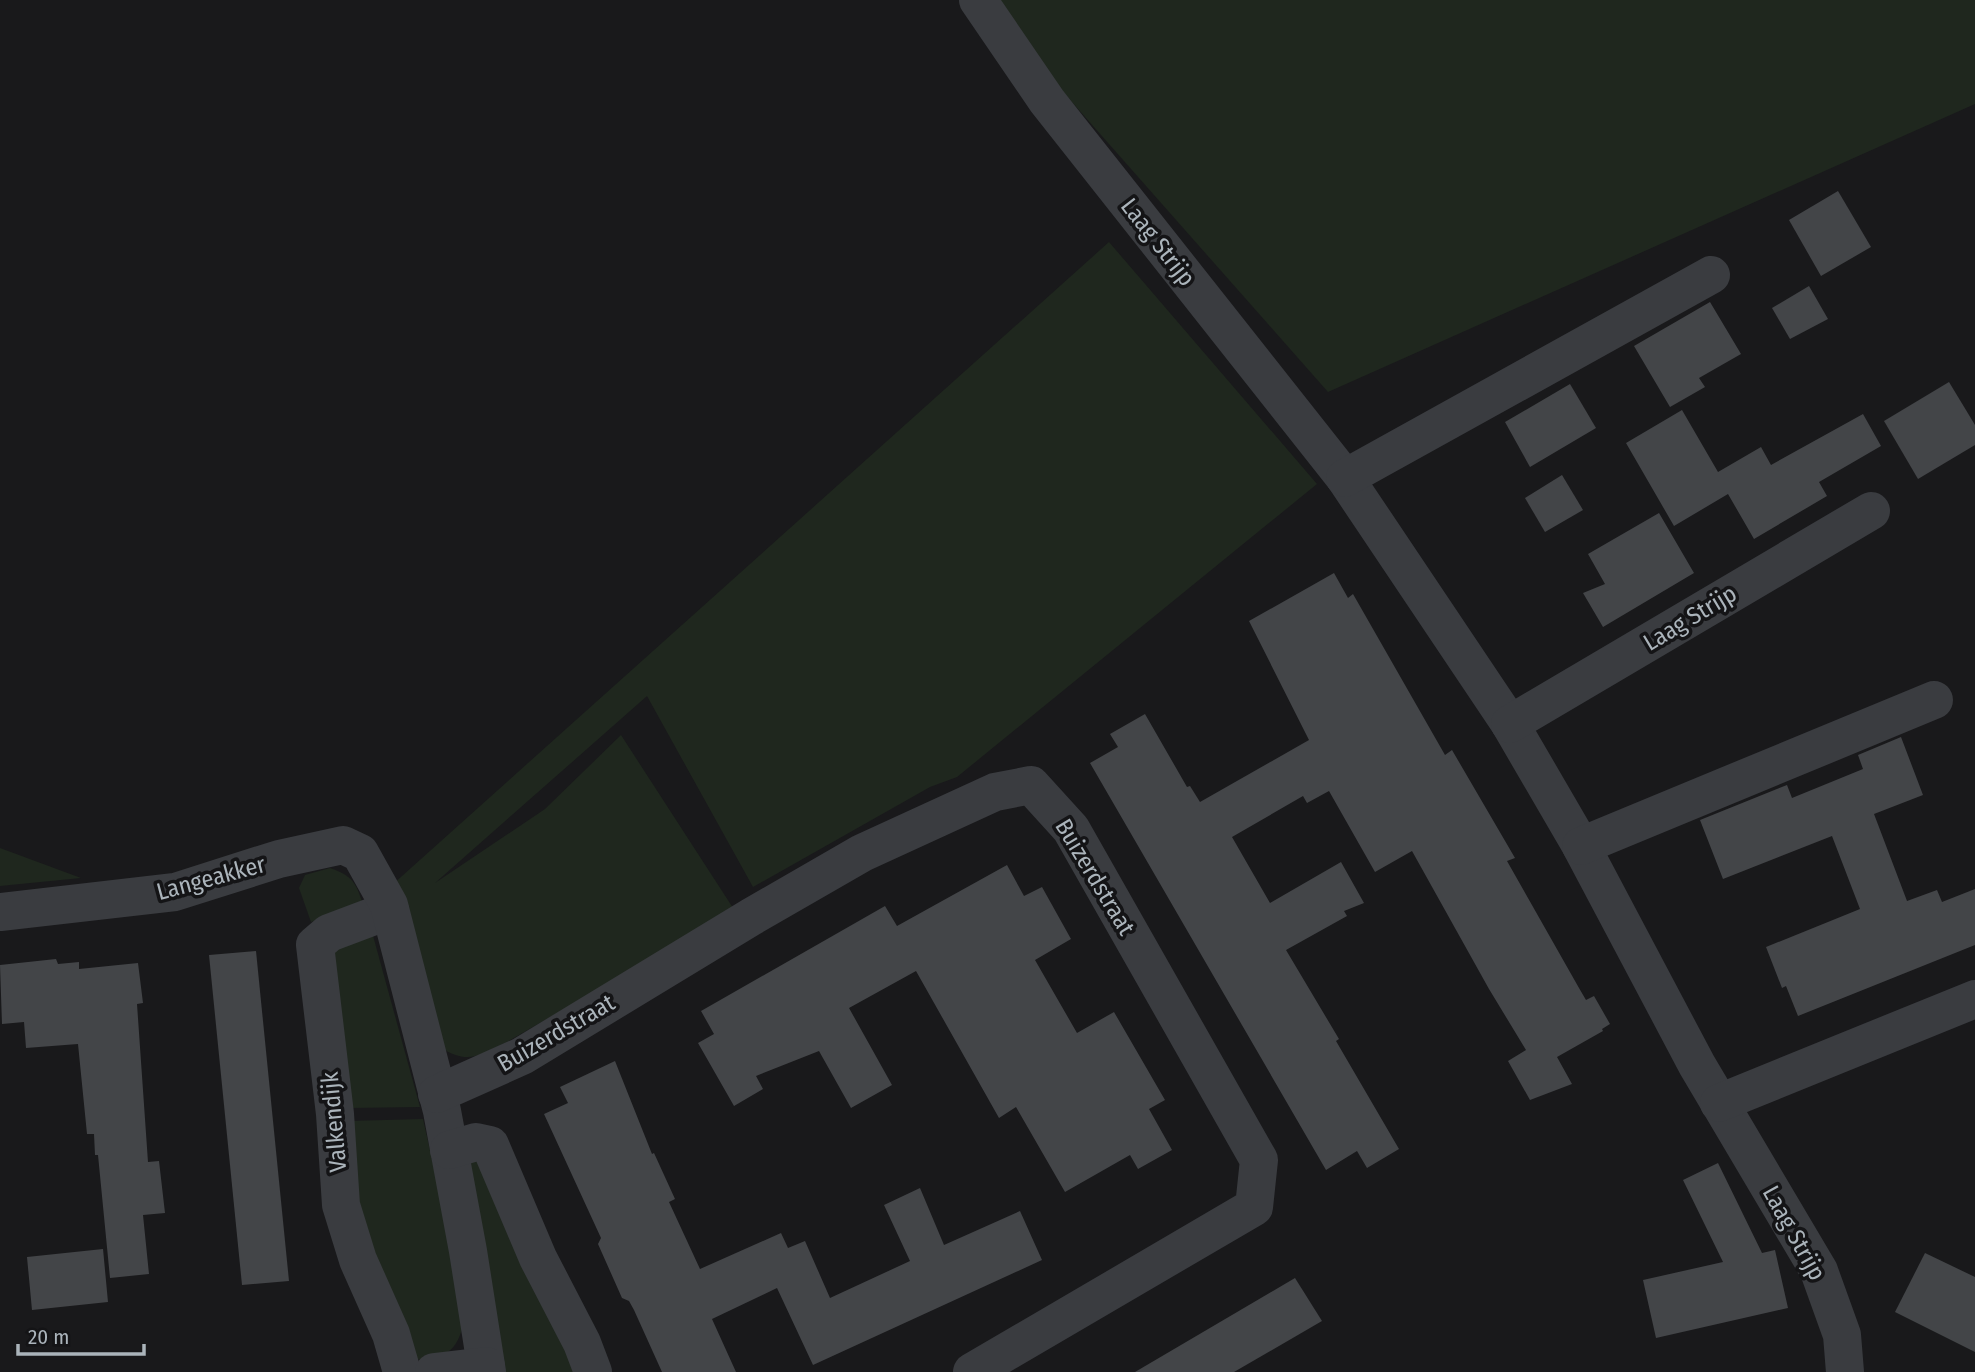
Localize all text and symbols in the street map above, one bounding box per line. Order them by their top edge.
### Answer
street label: Laag Strijp [1115,193,1201,291]
street label: Laag Strijp [1638,579,1742,657]
street label: Buizerdstraat [1049,814,1141,940]
street label: Langeakker [153,850,269,906]
street label: Buizerdstraat [493,988,620,1078]
street label: Valkendijk [316,1070,352,1173]
street label: Laag Strijp [1757,1181,1831,1285]
scale bar [18,1312,144,1356]
text: 20 m [28,1324,69,1350]

